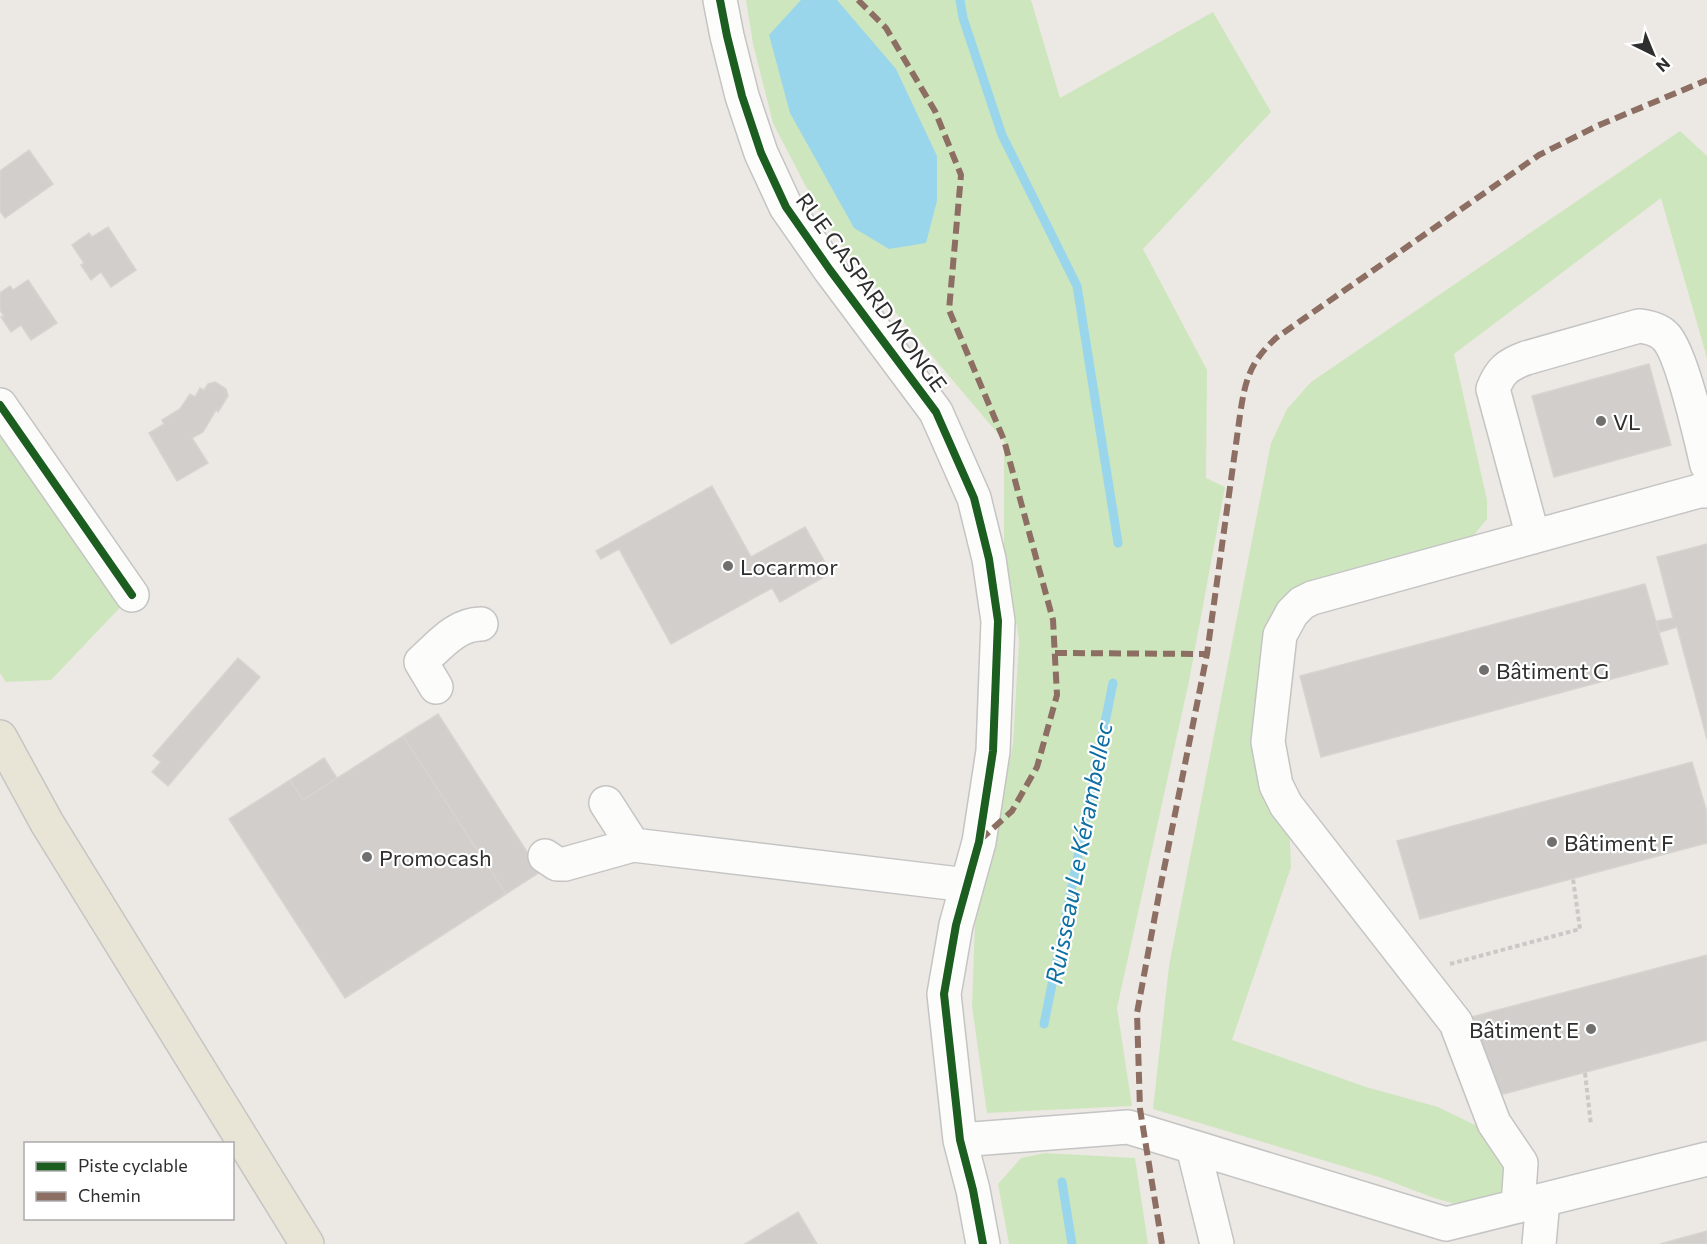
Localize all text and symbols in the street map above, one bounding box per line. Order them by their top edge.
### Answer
north arrow [1623,24,1683,84]
text: N [1653,54,1674,76]
street label: RUE GASPARD MONGE [791,187,953,397]
place label: VL [1613,408,1641,435]
marker: VL [1594,414,1608,428]
place label: Locarmor [740,553,838,580]
marker: Locarmor [721,559,735,573]
place label: Bâtiment G [1496,657,1609,684]
marker: Bâtiment G [1477,663,1491,677]
water label: Ruisseau Le Kérambellec [1038,720,1118,986]
place label: Bâtiment F [1564,829,1674,856]
marker: Bâtiment F [1545,835,1559,849]
place label: Promocash [379,844,492,871]
marker: Promocash [360,850,374,864]
place label: Bâtiment E [1469,1016,1579,1043]
marker: Bâtiment E [1584,1022,1598,1036]
legend [24,1142,234,1220]
text: Piste cyclable [78,1154,188,1176]
text: Chemin [78,1184,141,1206]

